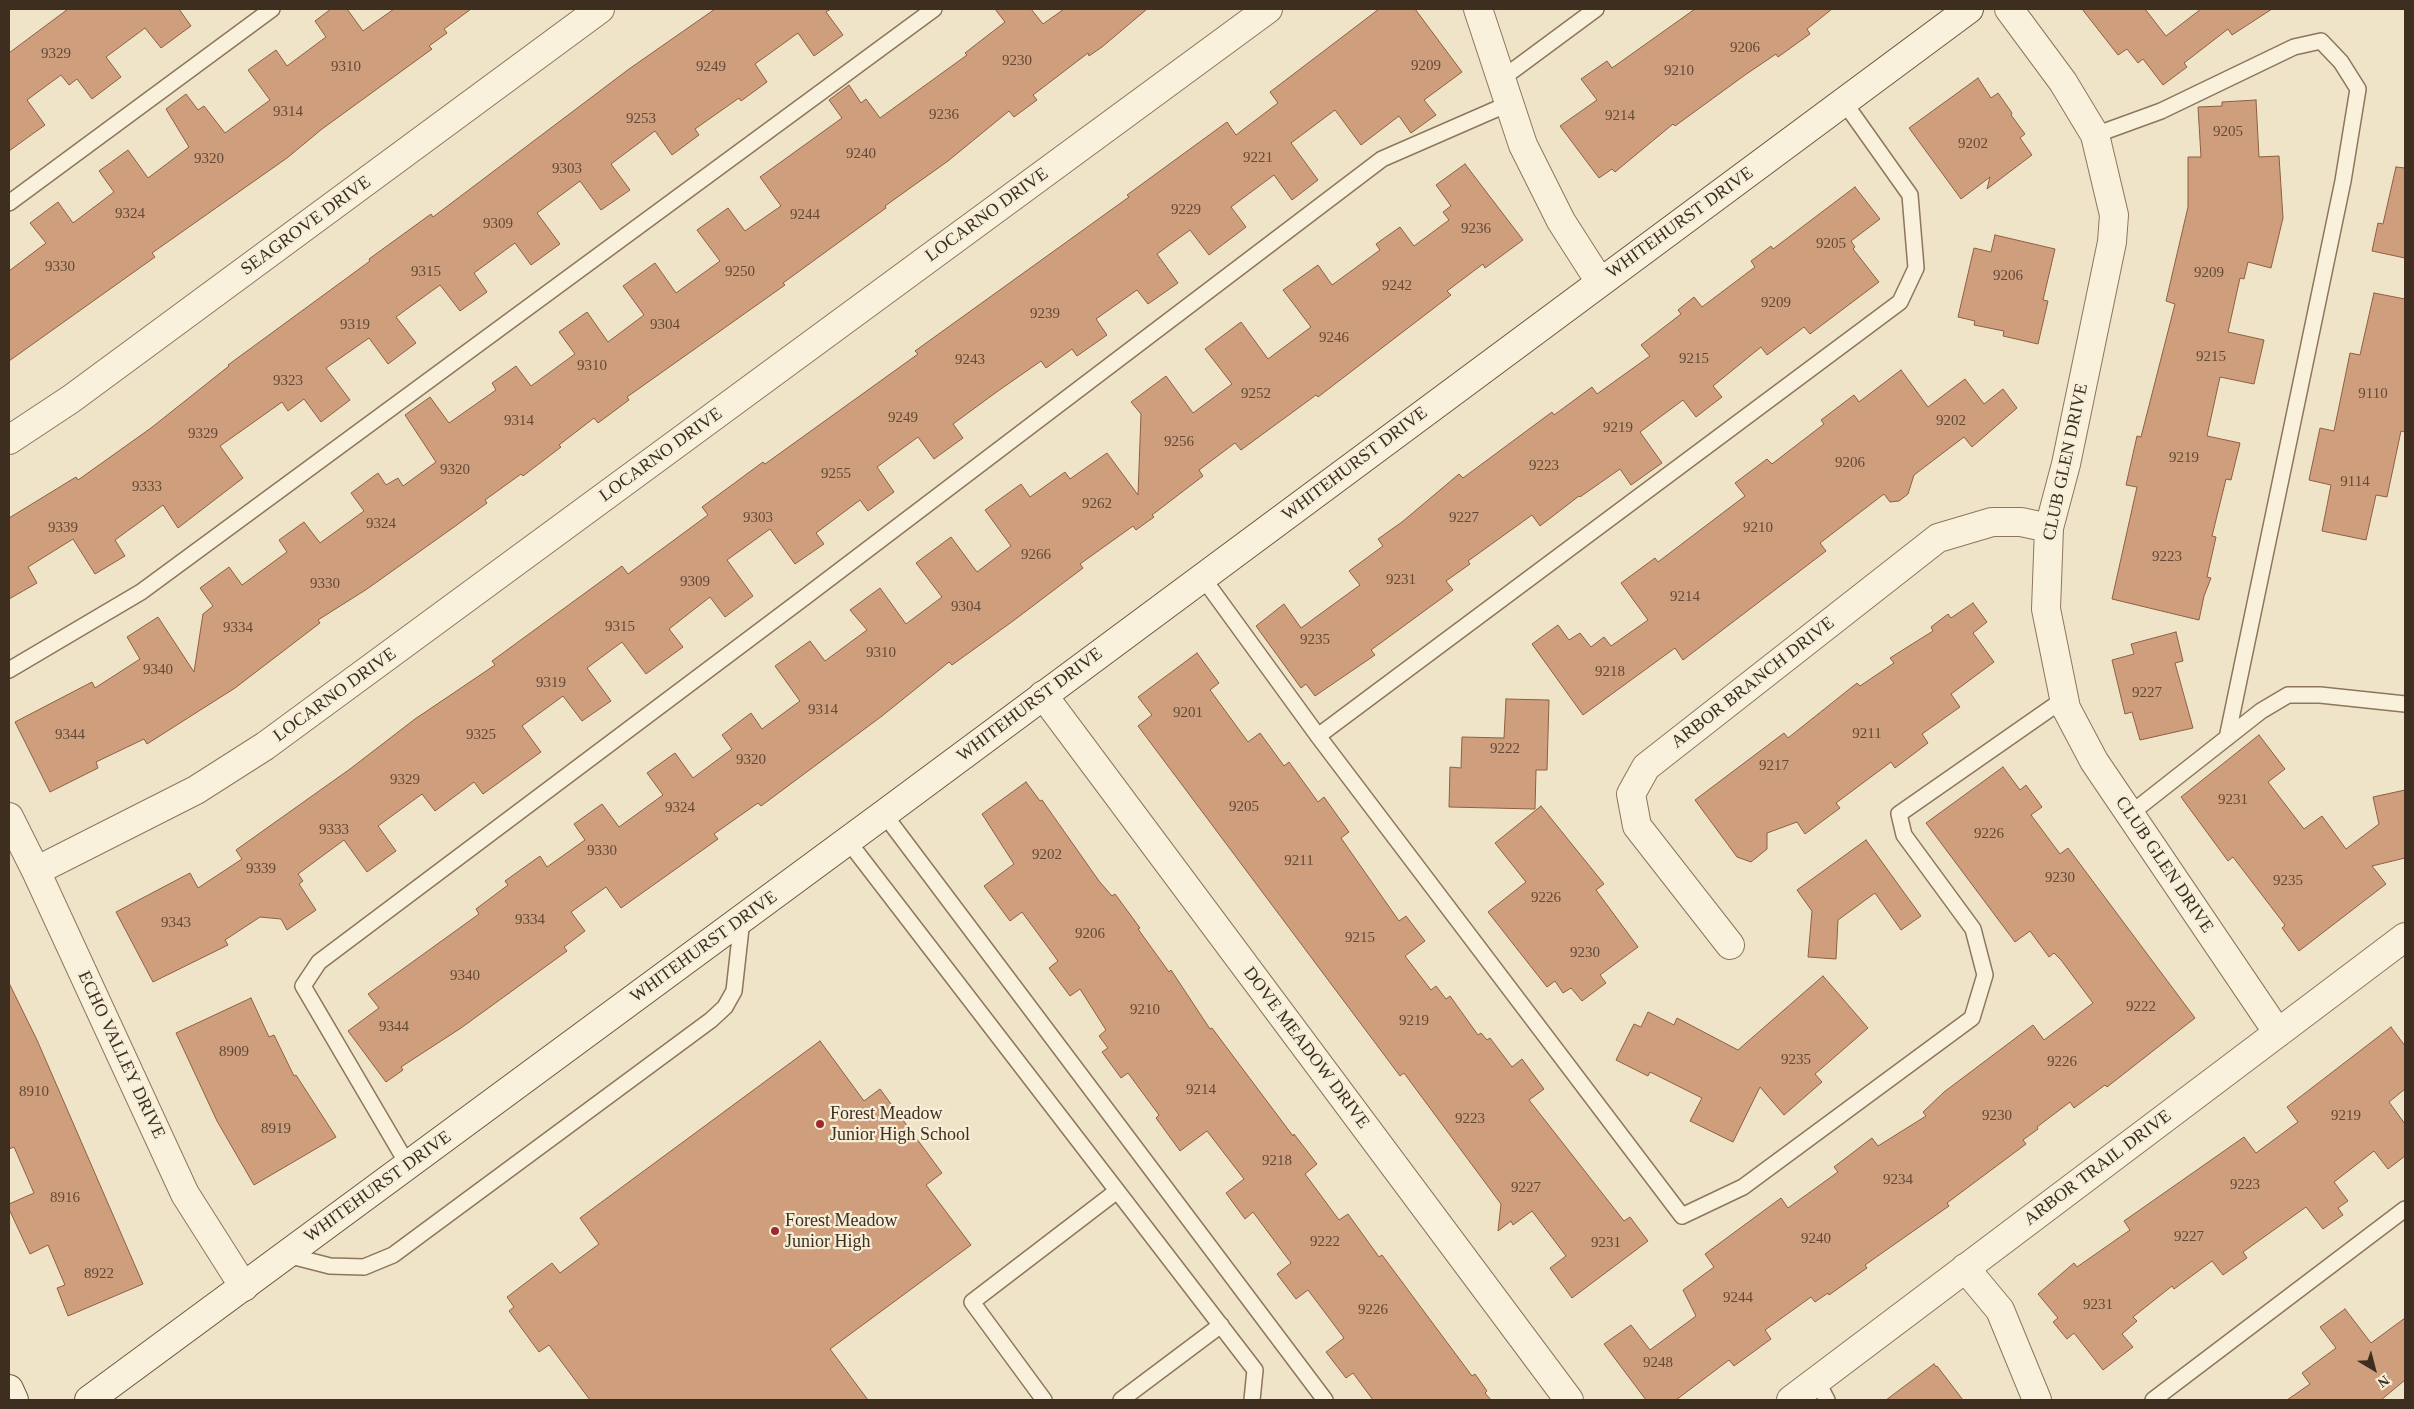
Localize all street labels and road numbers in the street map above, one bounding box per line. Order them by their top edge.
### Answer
street label: WHITEHURST DRIVE [1602,162,1758,284]
street label: LOCARNO DRIVE [921,163,1053,267]
street label: SEAGROVE DRIVE [237,172,375,280]
street label: CLUB GLEN DRIVE [2039,382,2093,542]
street label: WHITEHURST DRIVE [1278,402,1432,526]
street label: LOCARNO DRIVE [595,403,727,507]
street label: ARBOR BRANCH DRIVE [1667,613,1839,753]
street label: LOCARNO DRIVE [269,643,401,747]
street label: WHITEHURST DRIVE [953,643,1107,767]
street label: CLUB GLEN DRIVE [2110,793,2218,937]
street label: WHITEHURST DRIVE [626,886,782,1008]
street label: DOVE MEADOW DRIVE [1238,963,1374,1133]
street label: ECHO VALLEY DRIVE [73,968,169,1142]
street label: ARBOR TRAIL DRIVE [2020,1106,2176,1230]
street label: WHITEHURST DRIVE [300,1126,456,1248]

